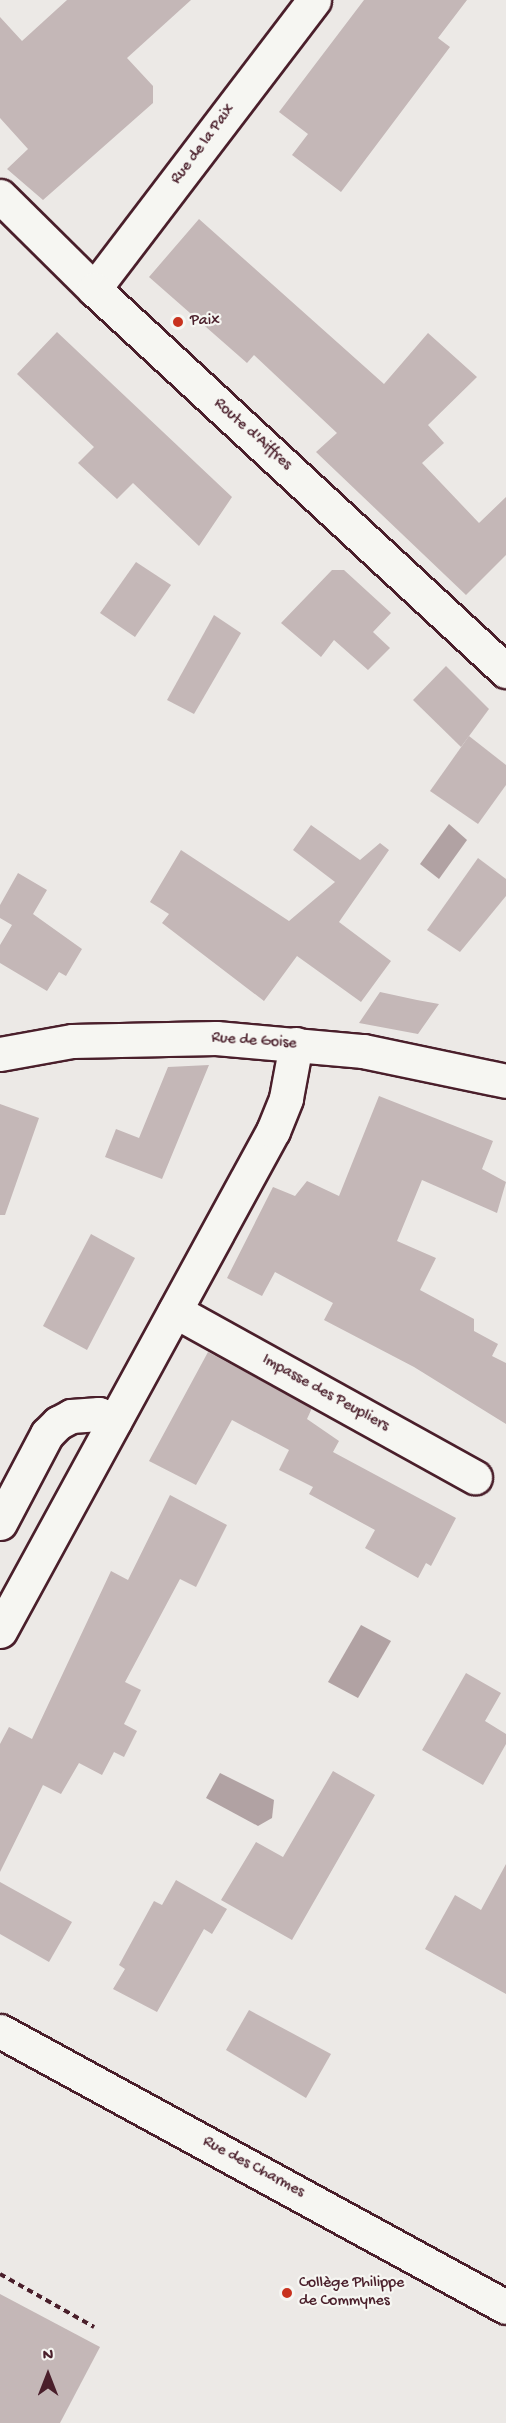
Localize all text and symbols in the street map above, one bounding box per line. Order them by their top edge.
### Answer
street label: Rue de la Paix [168,101,240,189]
place label: Paix [190,312,220,332]
marker: Paix [171,315,185,329]
street label: Route d'Aiffres [209,395,295,475]
street label: Rue de Goise [211,1029,297,1055]
street label: Impasse des Peupliers [258,1351,392,1437]
street label: Rue des Charmes [199,2133,307,2203]
place label: Collège Philippe de Commynes [299,2274,404,2312]
marker: Collège Philippe de Commynes [280,2286,294,2300]
north arrow [18,2345,78,2405]
text: N [43,2347,53,2366]

